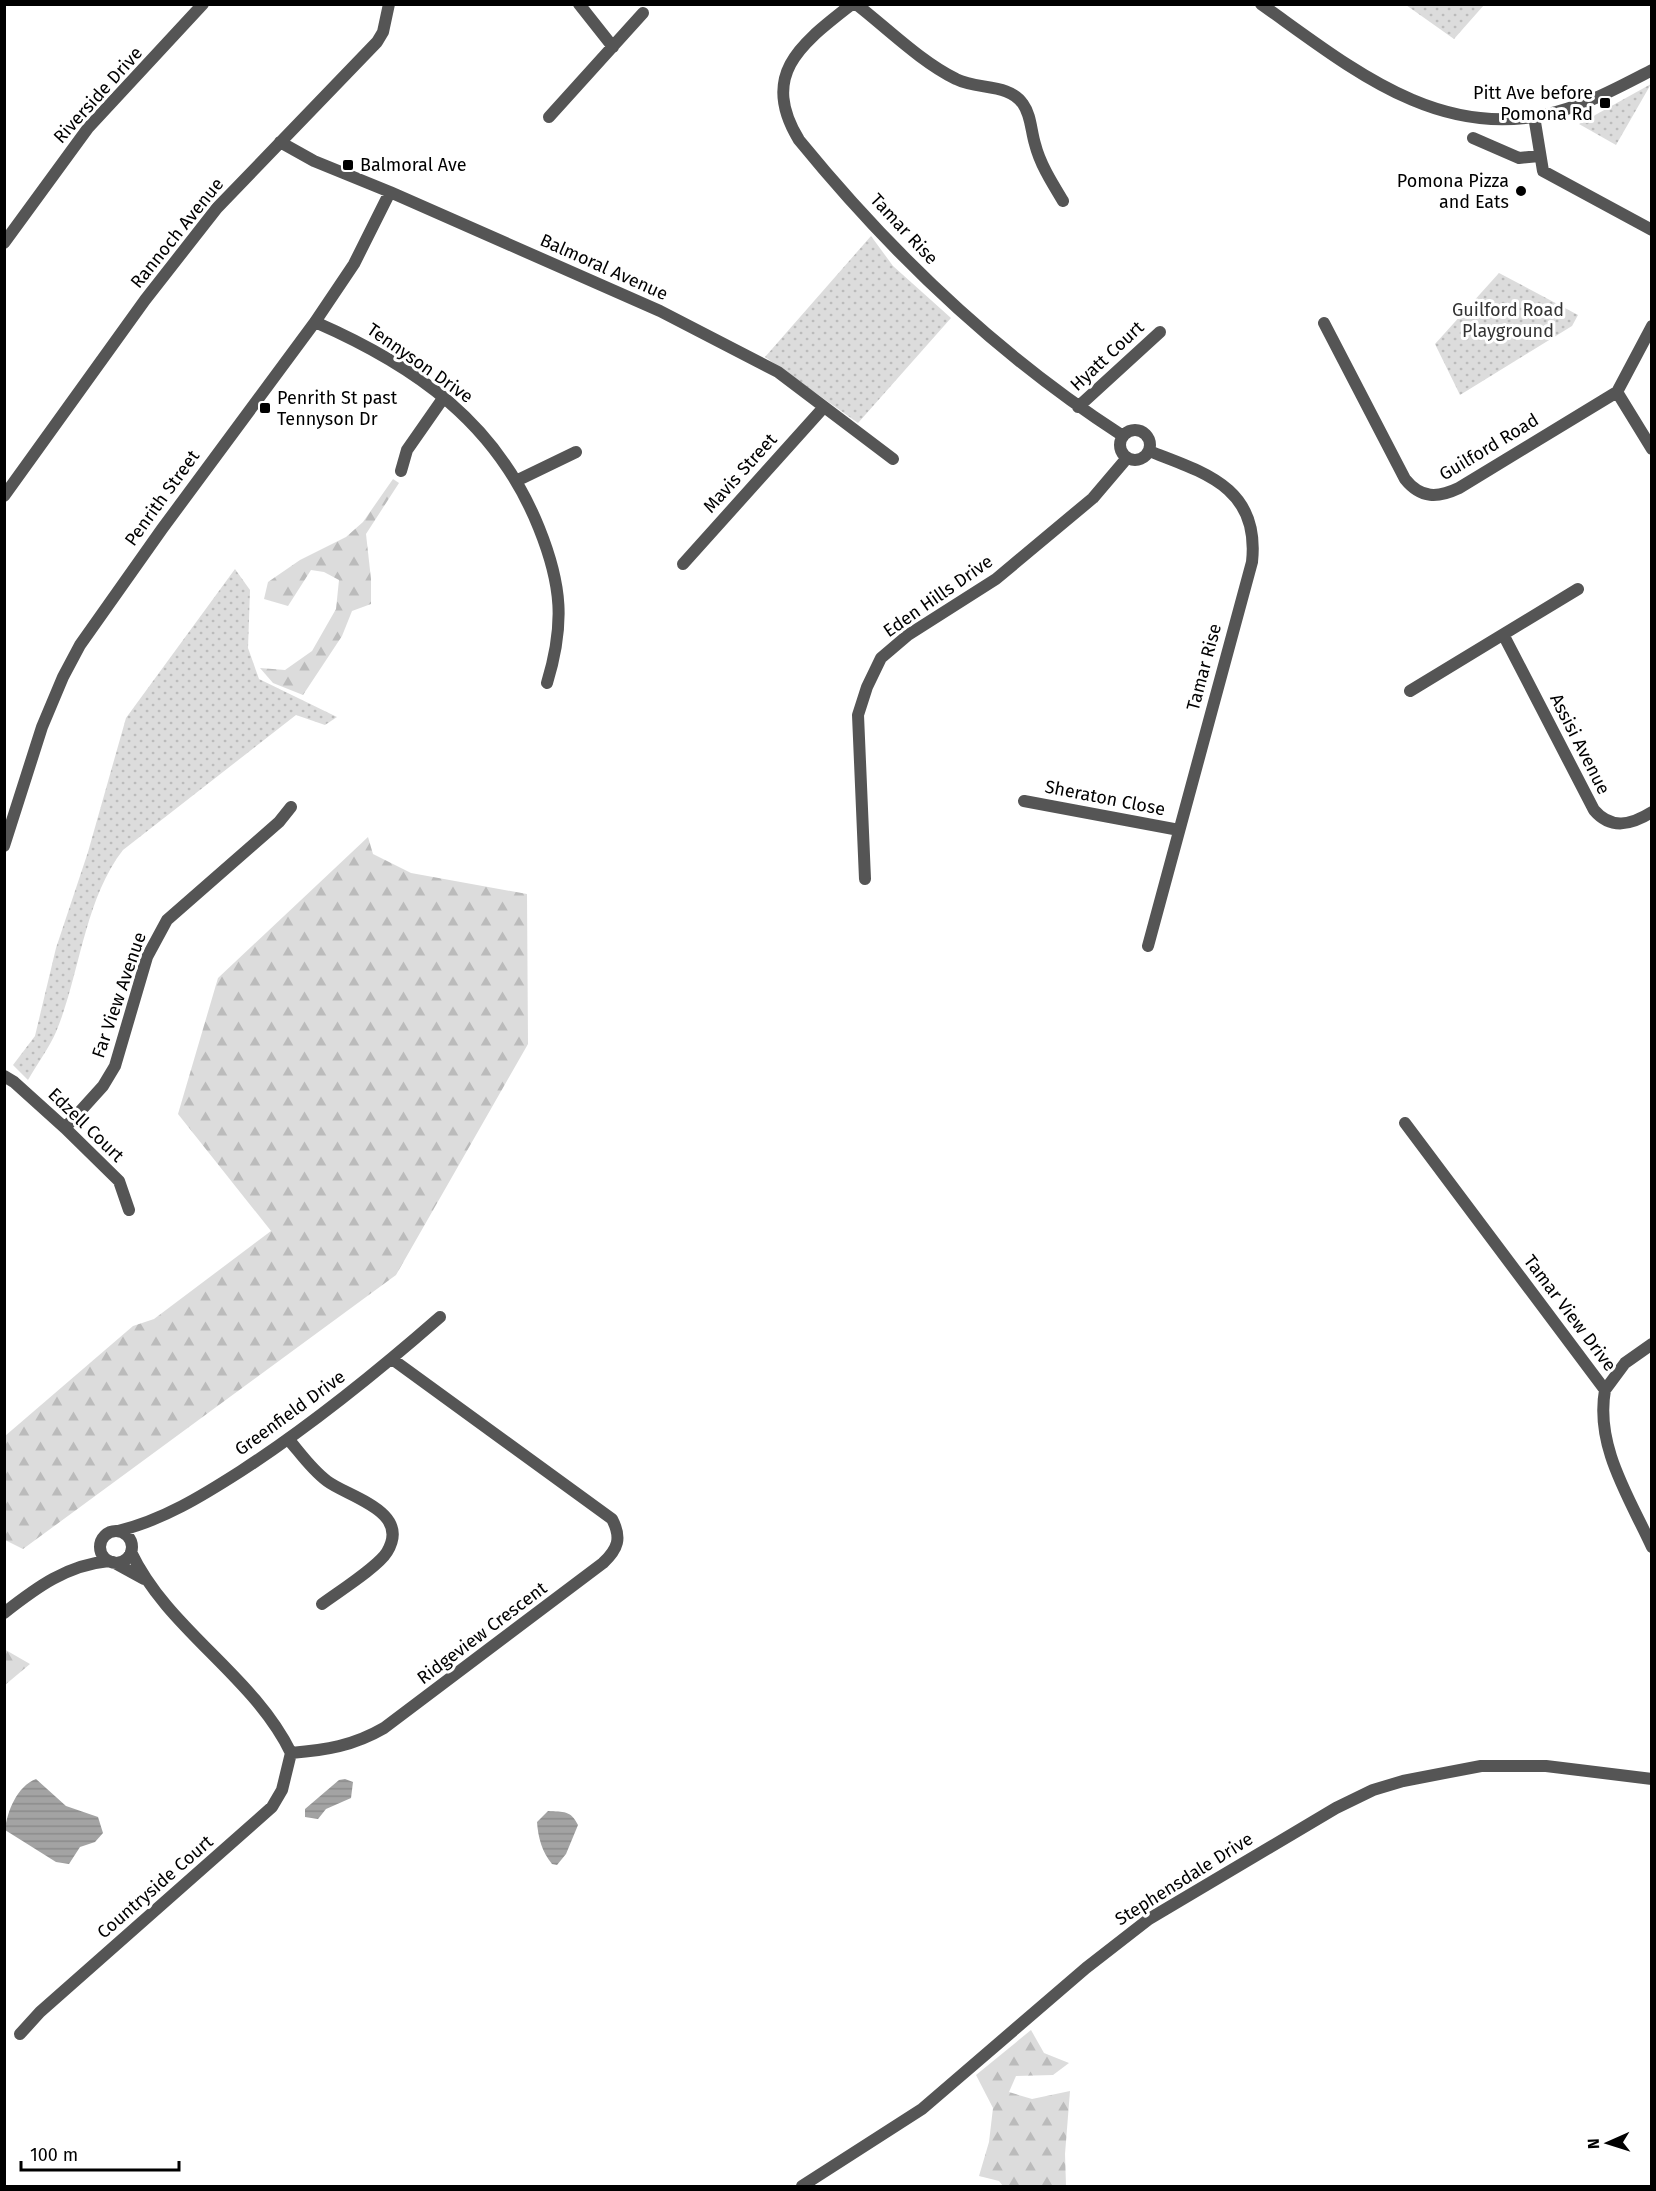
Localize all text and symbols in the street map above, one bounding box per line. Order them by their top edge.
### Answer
street label: Riverside Drive [49,42,147,148]
place label: Pitt Ave before Pomona Rd [1473,82,1593,125]
marker: Pitt Ave before Pomona Rd [1598,96,1612,110]
place label: Balmoral Ave [360,154,467,176]
marker: Balmoral Ave [341,158,355,172]
place label: Pomona Pizza and Eats [1397,170,1509,213]
street label: Rannoch Avenue [126,173,228,293]
marker: Pomona Pizza and Eats [1514,184,1528,198]
street label: Tamar Rise [865,189,943,269]
street label: Balmoral Avenue [537,229,671,305]
park label: Guilford Road Playground [1452,299,1564,342]
street label: Hyatt Court [1066,316,1149,396]
street label: Tennyson Drive [363,318,477,408]
place label: Penrith St past Tennyson Dr [277,387,398,430]
marker: Penrith St past Tennyson Dr [258,401,272,415]
street label: Guilford Road [1435,409,1543,485]
street label: Mavis Street [699,428,782,517]
street label: Penrith Street [120,445,204,550]
street label: Eden Hills Drive [879,550,997,642]
street label: Tamar Rise [1182,621,1226,713]
street label: Assisi Avenue [1545,690,1615,798]
street label: Sheraton Close [1043,776,1167,820]
street label: Far View Avenue [87,929,151,1061]
street label: Edzell Court [43,1083,129,1167]
street label: Tamar View Drive [1519,1251,1621,1375]
street label: Greenfield Drive [231,1366,349,1460]
street label: Ridgeview Crescent [413,1577,552,1689]
street label: Stephensdale Drive [1111,1828,1257,1930]
street label: Countryside Court [93,1830,218,1943]
north arrow [1578,2113,1638,2173]
scale bar [21,2134,178,2172]
text: N [1584,2138,1603,2150]
text: 100 m [30,2144,78,2166]

